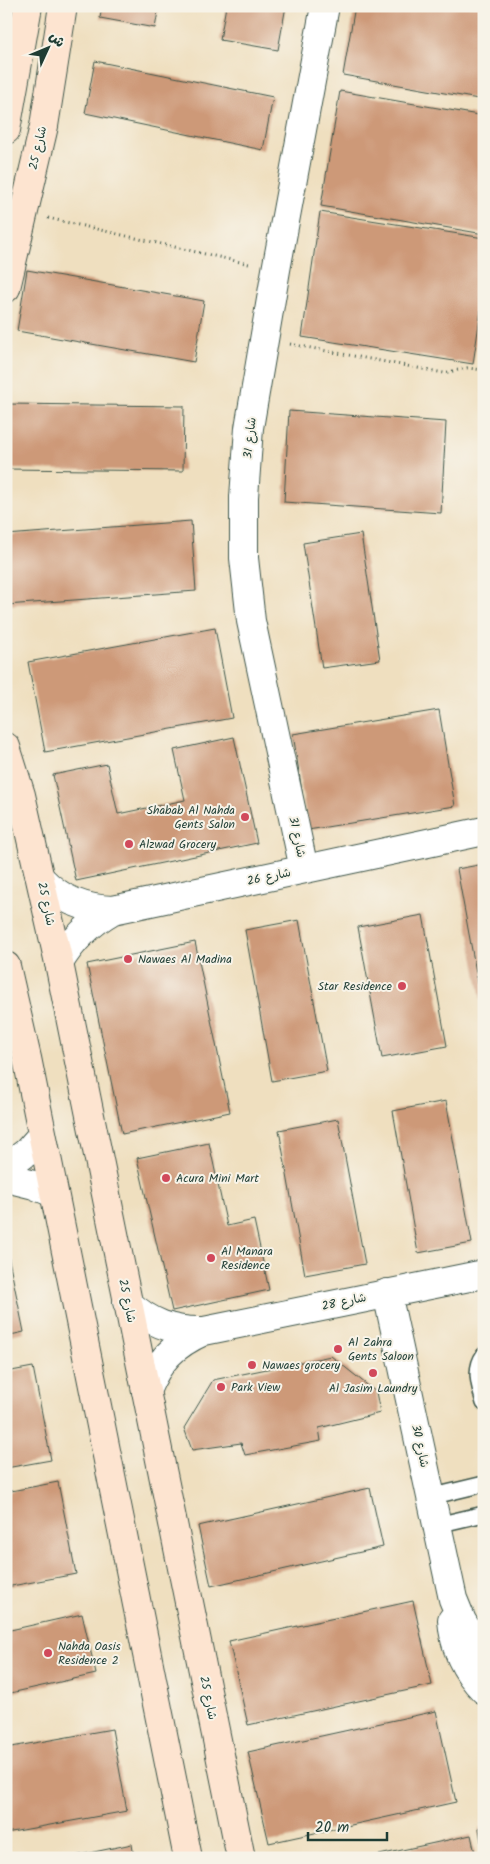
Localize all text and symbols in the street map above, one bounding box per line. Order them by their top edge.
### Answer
north arrow [22,22,72,72]
text: ش [43,26,70,53]
street label: شارع 25 [24,124,52,172]
street label: شارع 31 [238,416,262,460]
place label: Shabab Al Nahda Gents Salon [147,801,235,834]
marker: Shabab Al Nahda Gents Salon [239,811,251,823]
street label: شارع 31 [283,815,311,859]
place label: Alzwad Grocery [139,835,216,854]
marker: Alzwad Grocery [123,838,135,850]
street label: شارع 26 [245,863,293,891]
street label: شارع 25 [32,880,60,928]
place label: Nawaes Al Madina [138,950,232,969]
marker: Nawaes Al Madina [122,953,134,965]
place label: Star Residence [318,977,393,996]
marker: Star Residence [396,980,408,992]
place label: Acura Mini Mart [176,1169,259,1188]
marker: Acura Mini Mart [160,1172,172,1184]
place label: Al Manara Residence [221,1242,273,1275]
marker: Al Manara Residence [205,1252,217,1264]
street label: شارع 25 [113,1277,141,1325]
street label: شارع 28 [320,1288,368,1316]
place label: Al Zahra Gents Saloon [348,1333,414,1366]
marker: Al Zahra Gents Saloon [332,1343,344,1355]
place label: Nawaes grocery [262,1356,341,1375]
marker: Nawaes grocery [246,1359,258,1371]
marker: Al Jasim Laundry [367,1367,379,1379]
place label: Park View [231,1378,281,1397]
place label: Al Jasim Laundry [329,1379,418,1398]
marker: Park View [215,1381,227,1393]
street label: شارع 30 [406,1423,434,1469]
place label: Nahda Oasis Residence 2 [58,1637,121,1670]
marker: Nahda Oasis Residence 2 [42,1647,54,1659]
street label: شارع 25 [194,1674,222,1722]
scale bar [308,1809,386,1841]
text: 20 m [315,1816,349,1840]

